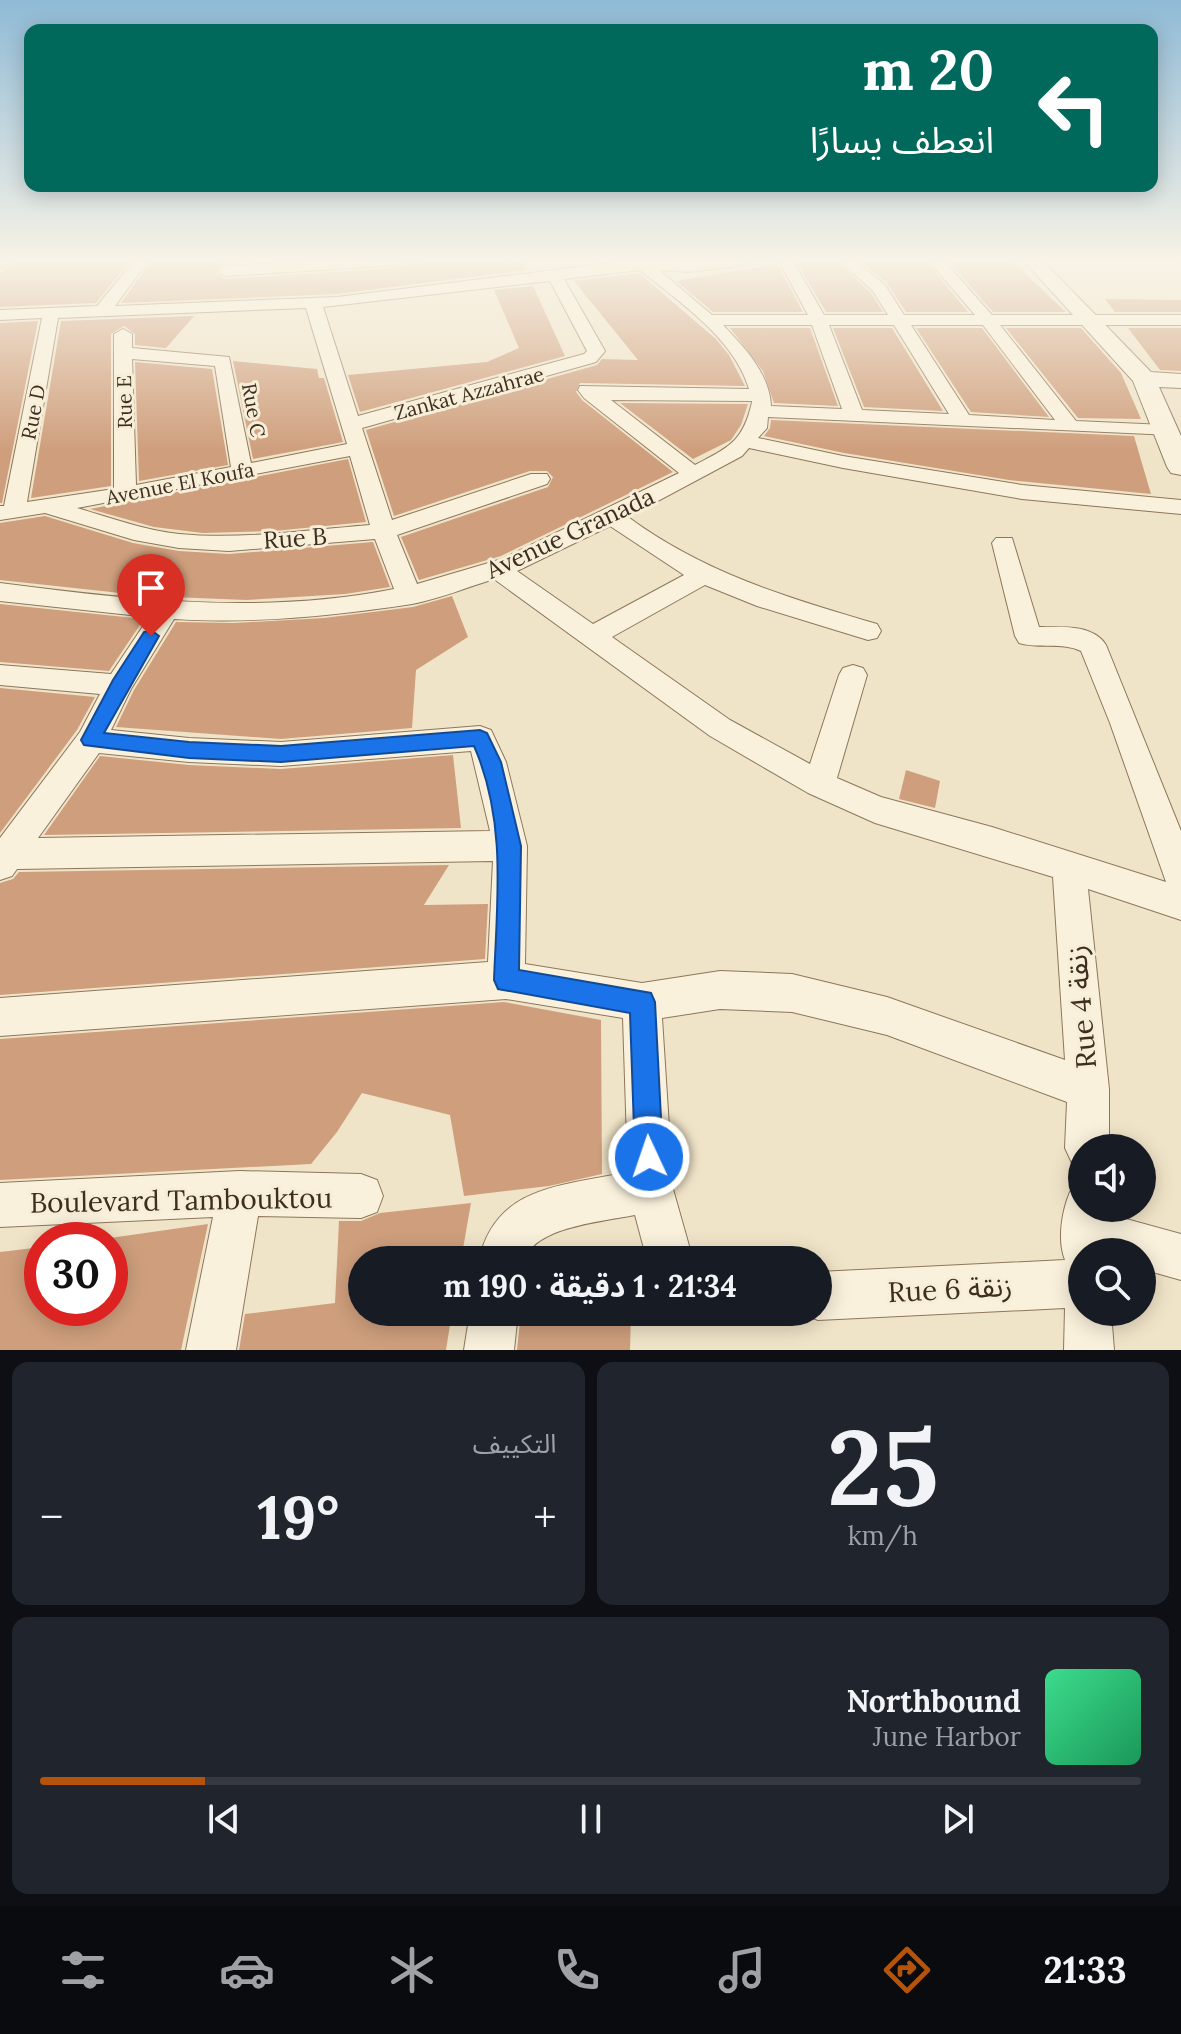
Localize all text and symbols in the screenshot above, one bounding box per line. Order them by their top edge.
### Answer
text: 20 m [862,34,994,105]
icon: left [1022,56,1126,160]
text: انعطف يسارًا [810,117,994,163]
street label: Zankat Azzahrae [391,361,547,425]
street label: Rue E [111,375,137,429]
street label: Rue C [237,381,271,439]
street label: Rue D [15,382,51,442]
street label: Avenue El Koufa [103,456,256,510]
street label: Avenue Granada [480,480,659,586]
street label: Rue B [262,520,328,556]
pin [117,554,185,636]
icon: arrive [129,566,173,610]
street label: Rue 4 زنقة [1058,944,1104,1070]
position arrow [607,1115,691,1199]
map controls [1068,1134,1156,1326]
button: sound [1068,1134,1156,1222]
street label: Boulevard Tambouktou [29,1179,333,1221]
speed limit sign: 30 [24,1222,128,1326]
button: search [1068,1238,1156,1326]
text: 21:34 · 1 دقيقة · 190 m [443,1267,737,1305]
street label: Rue 6 زنقة [887,1268,1013,1310]
text: 25 [827,1400,939,1533]
text: التكييف [473,1427,557,1460]
text: 19° [257,1479,339,1555]
text: − [40,1489,63,1545]
text: + [533,1489,557,1545]
text: km/h [848,1519,918,1552]
text: Northbound [846,1682,1021,1720]
text: June Harbor [873,1720,1021,1753]
icon: previous [202,1797,246,1841]
icon: pause [569,1797,613,1841]
icon: next [936,1797,980,1841]
icon: filters [55,1942,111,1998]
icon: car [219,1942,275,1998]
icon: climate [384,1942,440,1998]
icon: phone [549,1942,605,1998]
icon: music [714,1942,770,1998]
icon: directions [879,1942,935,1998]
text: 21:33 [1043,1947,1127,1993]

